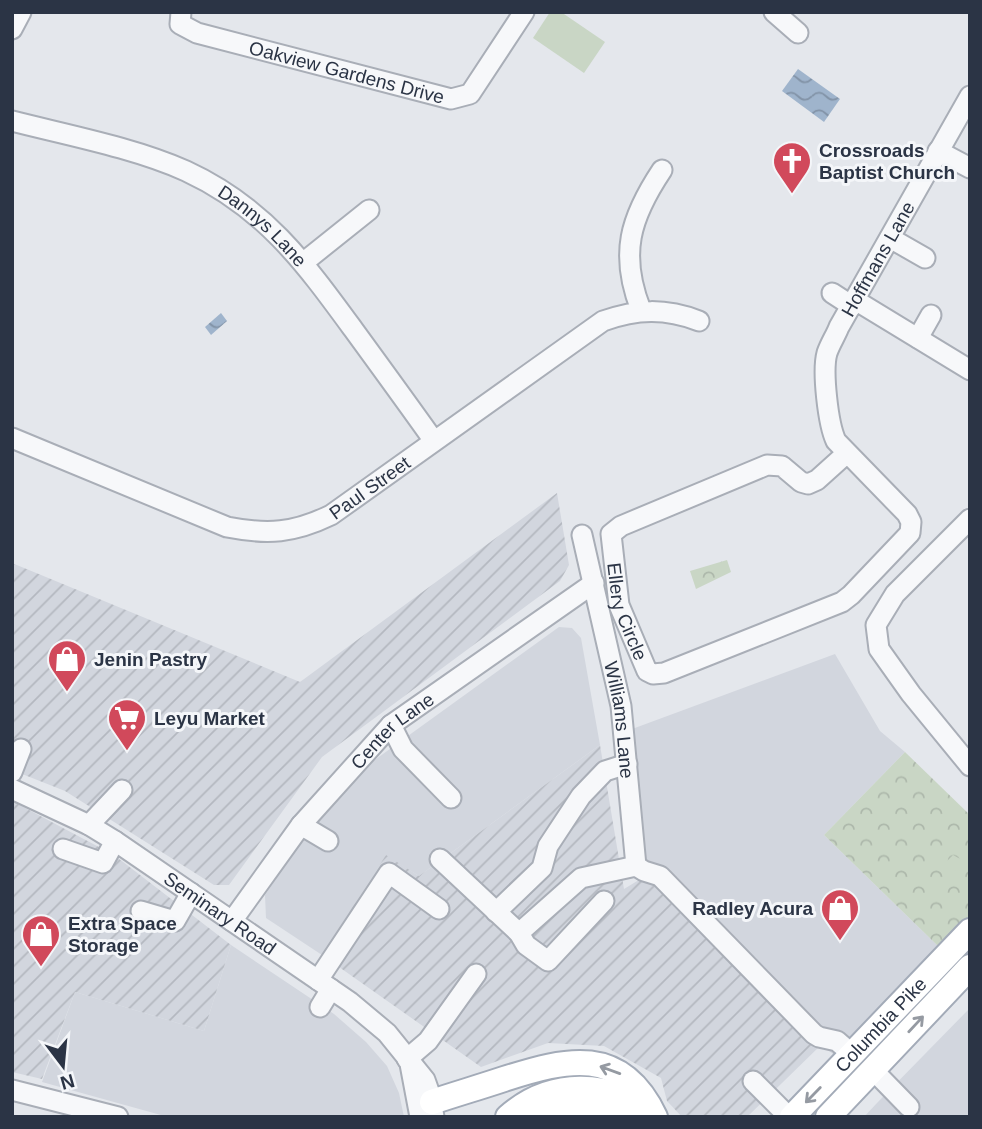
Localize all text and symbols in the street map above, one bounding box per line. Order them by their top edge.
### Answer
street label: Oakview Gardens Drive [247,37,447,107]
church icon: Crossroads Baptist Church [771,140,813,195]
place label: Crossroads Baptist Church [819,140,955,183]
street label: Dannys Lane [215,181,311,271]
street label: Hoffmans Lane [837,198,918,320]
street label: Paul Street [325,451,415,523]
street label: Ellery Circle [604,562,652,663]
shop icon: Jenin Pastry [46,638,88,693]
place label: Jenin Pastry [94,649,207,670]
street label: Williams Lane [601,659,638,779]
street label: Center Lane [346,688,438,773]
supermarket icon: Leyu Market [106,697,148,752]
place label: Leyu Market [154,708,266,729]
street label: Seminary Road [160,867,280,959]
shop icon: Radley Acura [819,887,861,942]
place label: Radley Acura [692,898,813,919]
shop icon: Extra Space Storage [20,913,62,968]
place label: Extra Space Storage [68,913,177,956]
street label: Columbia Pike [831,973,930,1076]
one-way arrow [908,1015,924,1033]
north arrow [28,1031,98,1101]
one-way arrow [599,1062,621,1075]
text: N [58,1070,77,1094]
one-way arrow [804,1086,821,1103]

